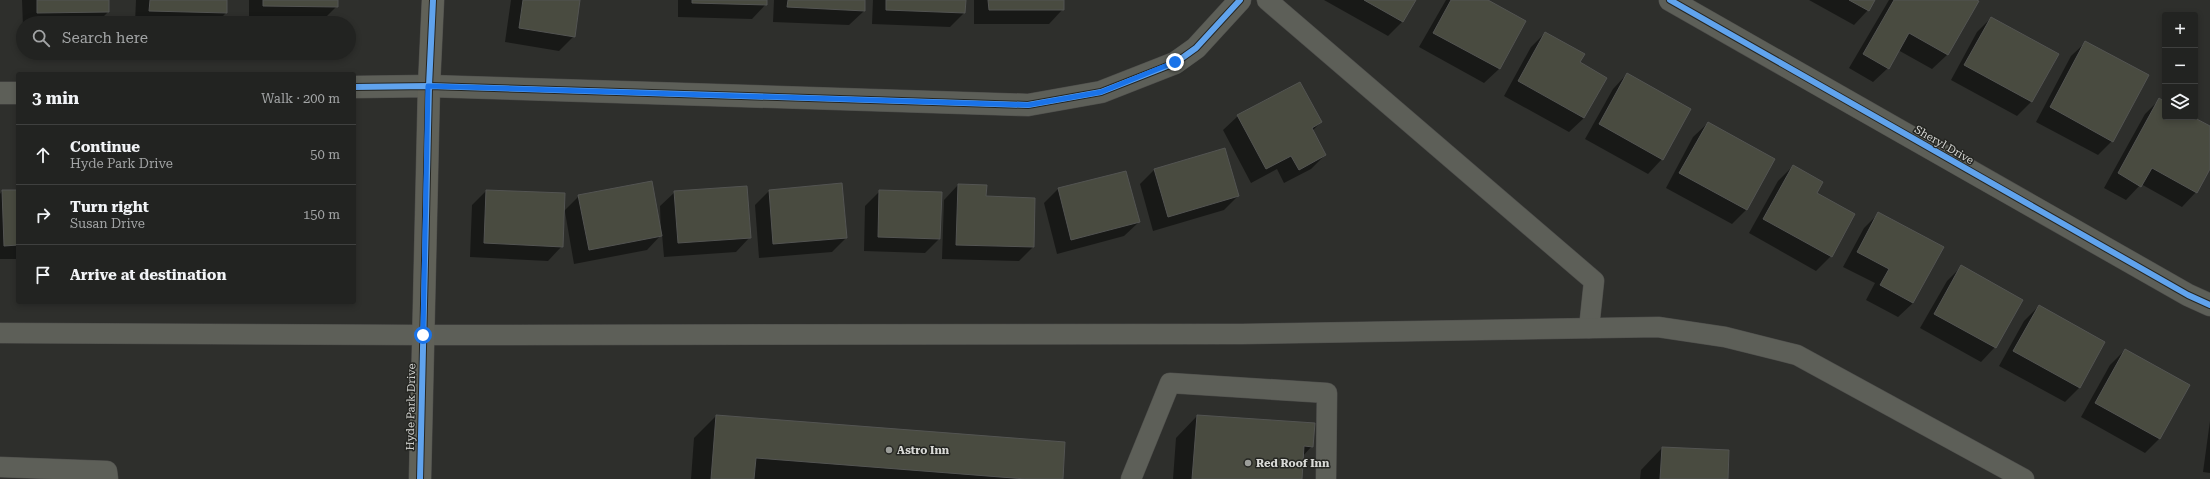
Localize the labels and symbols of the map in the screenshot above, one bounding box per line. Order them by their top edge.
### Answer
route end [1166,53,1184,71]
street label: Sheryl Drive [1912,123,1976,167]
route start [414,326,432,344]
street label: Hyde Park Drive [404,363,418,451]
place label: Astro Inn [897,444,950,457]
marker: Astro Inn [884,445,894,455]
place label: Red Roof Inn [1256,457,1330,470]
marker: Red Roof Inn [1243,458,1253,468]

